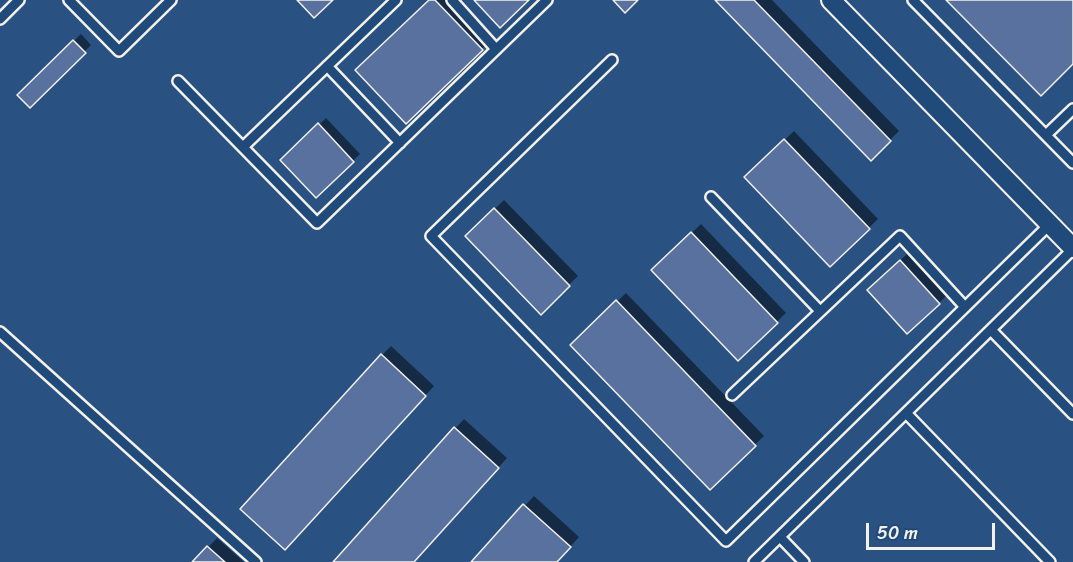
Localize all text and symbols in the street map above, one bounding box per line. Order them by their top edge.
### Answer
scale bar [869,511,998,549]
text: 50 m [877,517,918,549]

